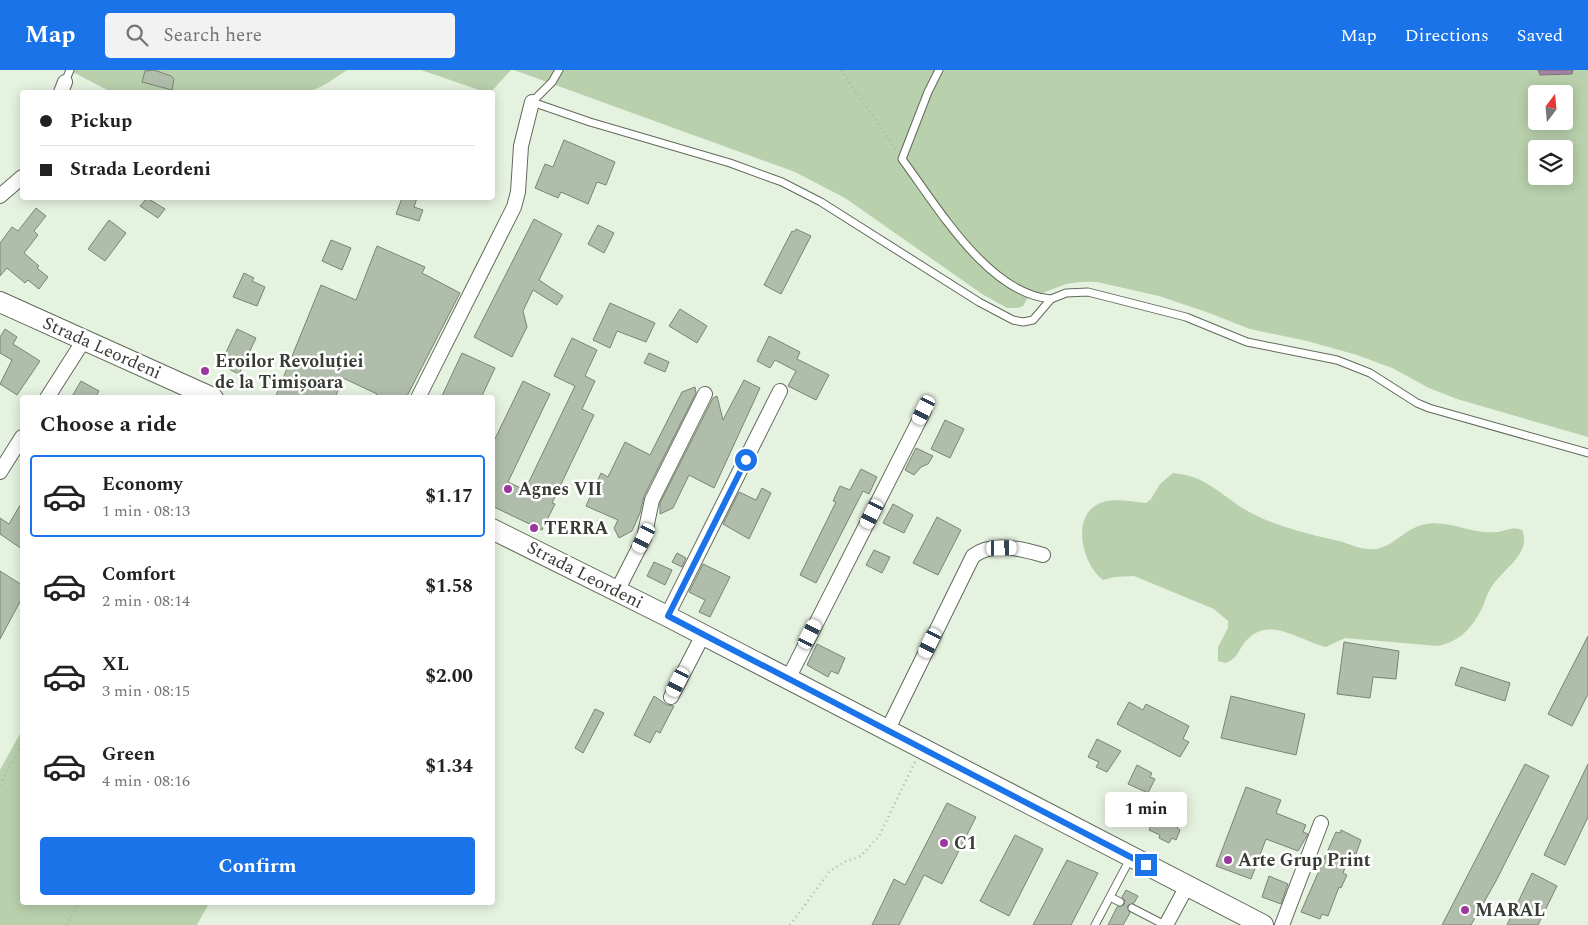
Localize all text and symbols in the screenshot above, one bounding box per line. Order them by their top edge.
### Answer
search box [105,13,455,58]
text: Map [25,17,75,53]
icon: search [123,21,151,49]
text: Search here [163,21,262,50]
text: Map [1341,22,1377,49]
text: Directions [1405,22,1489,49]
text: Saved [1517,22,1563,49]
north arrow [1528,85,1572,130]
map controls [1528,85,1573,185]
text: Pickup [70,107,132,136]
button: layers [1528,140,1573,185]
text: Strada Leordeni [70,155,211,184]
street label: Strada Leordeni [38,310,166,386]
place label: Eroilor Revoluției de la Timișoara [215,348,363,396]
marker: Eroilor Revoluției de la Timișoara [199,365,211,377]
car [910,393,937,427]
text: Choose a ride [40,408,177,441]
route start [735,449,757,471]
text: Economy [102,470,183,499]
icon: car [42,474,87,519]
place label: Agnes VII [518,476,602,503]
text: $1.17 [425,482,473,511]
marker: Agnes VII [502,483,514,495]
car [858,497,885,531]
text: 1 min · 08:13 [102,499,190,523]
place label: TERRA [544,515,609,542]
car [630,521,657,555]
marker: TERRA [528,522,540,534]
street label: Strada Leordeni [522,534,648,616]
car [986,540,1017,556]
text: Comfort [102,560,176,589]
icon: car [42,564,87,609]
text: $1.58 [425,572,473,601]
text: 2 min · 08:14 [102,589,190,613]
car [796,617,823,651]
car [916,626,943,660]
text: XL [102,650,129,679]
icon: car [42,654,87,699]
text: $2.00 [425,662,473,691]
car [664,665,691,699]
text: 3 min · 08:15 [102,679,190,703]
text: Green [102,740,155,769]
icon: car [42,744,87,789]
text: $1.34 [425,752,473,781]
text: 4 min · 08:16 [102,769,190,793]
callout: 1 min [1105,792,1187,828]
text: 1 min [1125,797,1167,821]
place label: C1 [954,830,977,857]
button: Confirm [40,837,475,895]
marker: C1 [938,837,950,849]
place label: Arte Grup Print [1238,847,1371,874]
route end [1135,854,1157,876]
marker: Arte Grup Print [1222,854,1234,866]
place label: MARAL [1475,897,1545,924]
marker: MARAL [1459,904,1471,916]

